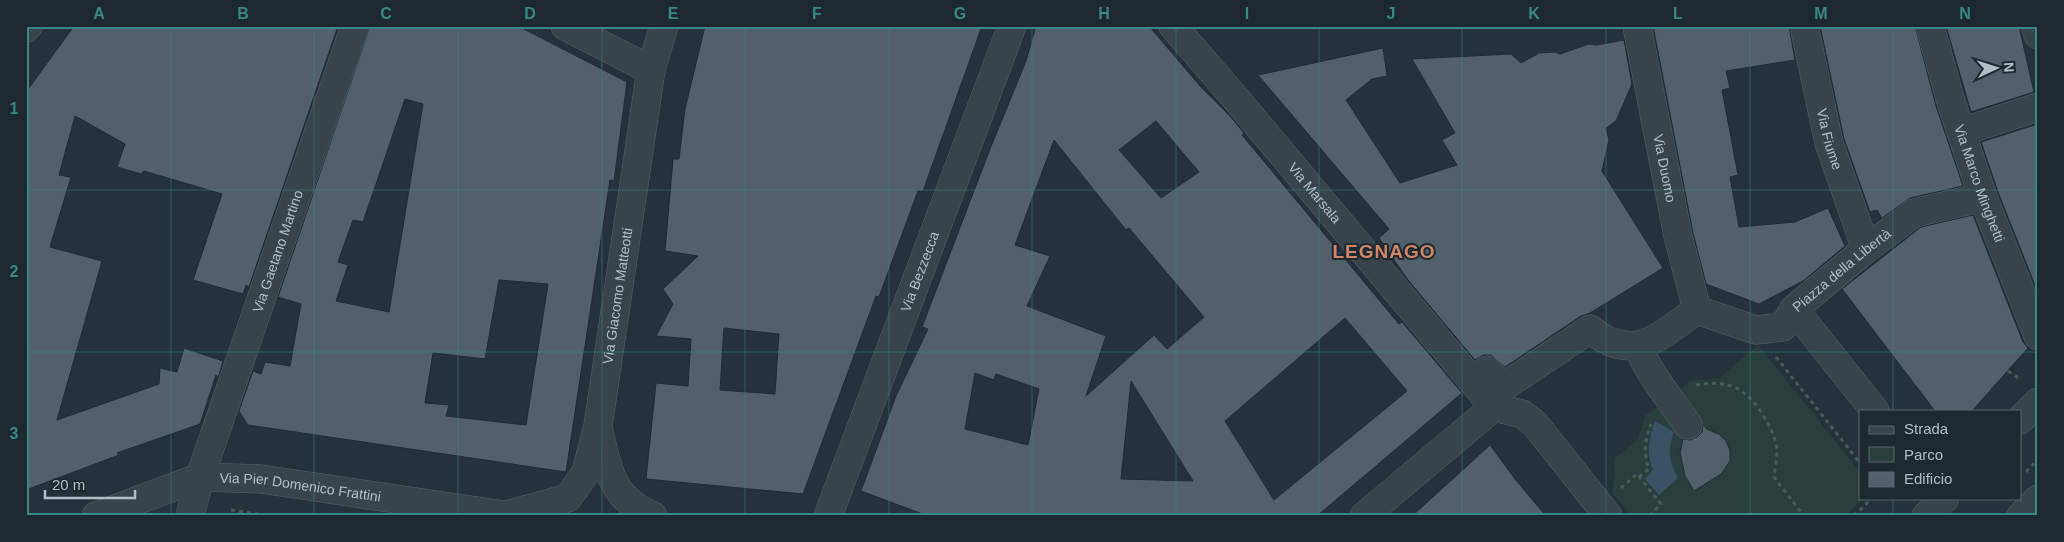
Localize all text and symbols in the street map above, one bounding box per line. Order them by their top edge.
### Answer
text: A [93,5,105,22]
text: B [237,5,249,22]
text: C [380,5,392,22]
text: D [524,5,536,22]
text: E [668,5,679,22]
text: F [812,5,822,22]
text: G [954,5,966,22]
text: H [1098,5,1110,22]
text: I [1245,5,1249,22]
text: J [1387,5,1395,22]
text: K [1528,5,1540,22]
text: L [1673,5,1683,22]
text: M [1814,5,1828,22]
text: N [1959,5,1971,22]
north arrow [1972,42,2022,92]
text: N [2001,61,2017,73]
text: 1 [10,100,19,117]
street label: Via Fiume [1814,107,1846,172]
street label: Via Marco Minghetti [1951,123,2008,244]
street label: Via Duomo [1650,133,1679,204]
street label: Via Marsala [1285,159,1345,226]
street label: Via Gaetano Martino [249,188,306,314]
street label: Piazza della Libertà [1789,225,1894,315]
street label: Via Giacomo Matteotti [599,227,635,365]
street label: Via Bezzecca [897,229,942,314]
district label: LEGNAGO [1332,241,1436,262]
text: 2 [10,263,19,280]
legend [1859,410,2022,500]
text: Strada [1904,420,1949,437]
text: 3 [10,425,19,442]
text: Parco [1904,446,1943,463]
scale bar [45,467,135,499]
street label: Via Pier Domenico Frattini [219,470,382,505]
text: Edificio [1904,470,1952,487]
text: 20 m [52,476,85,493]

